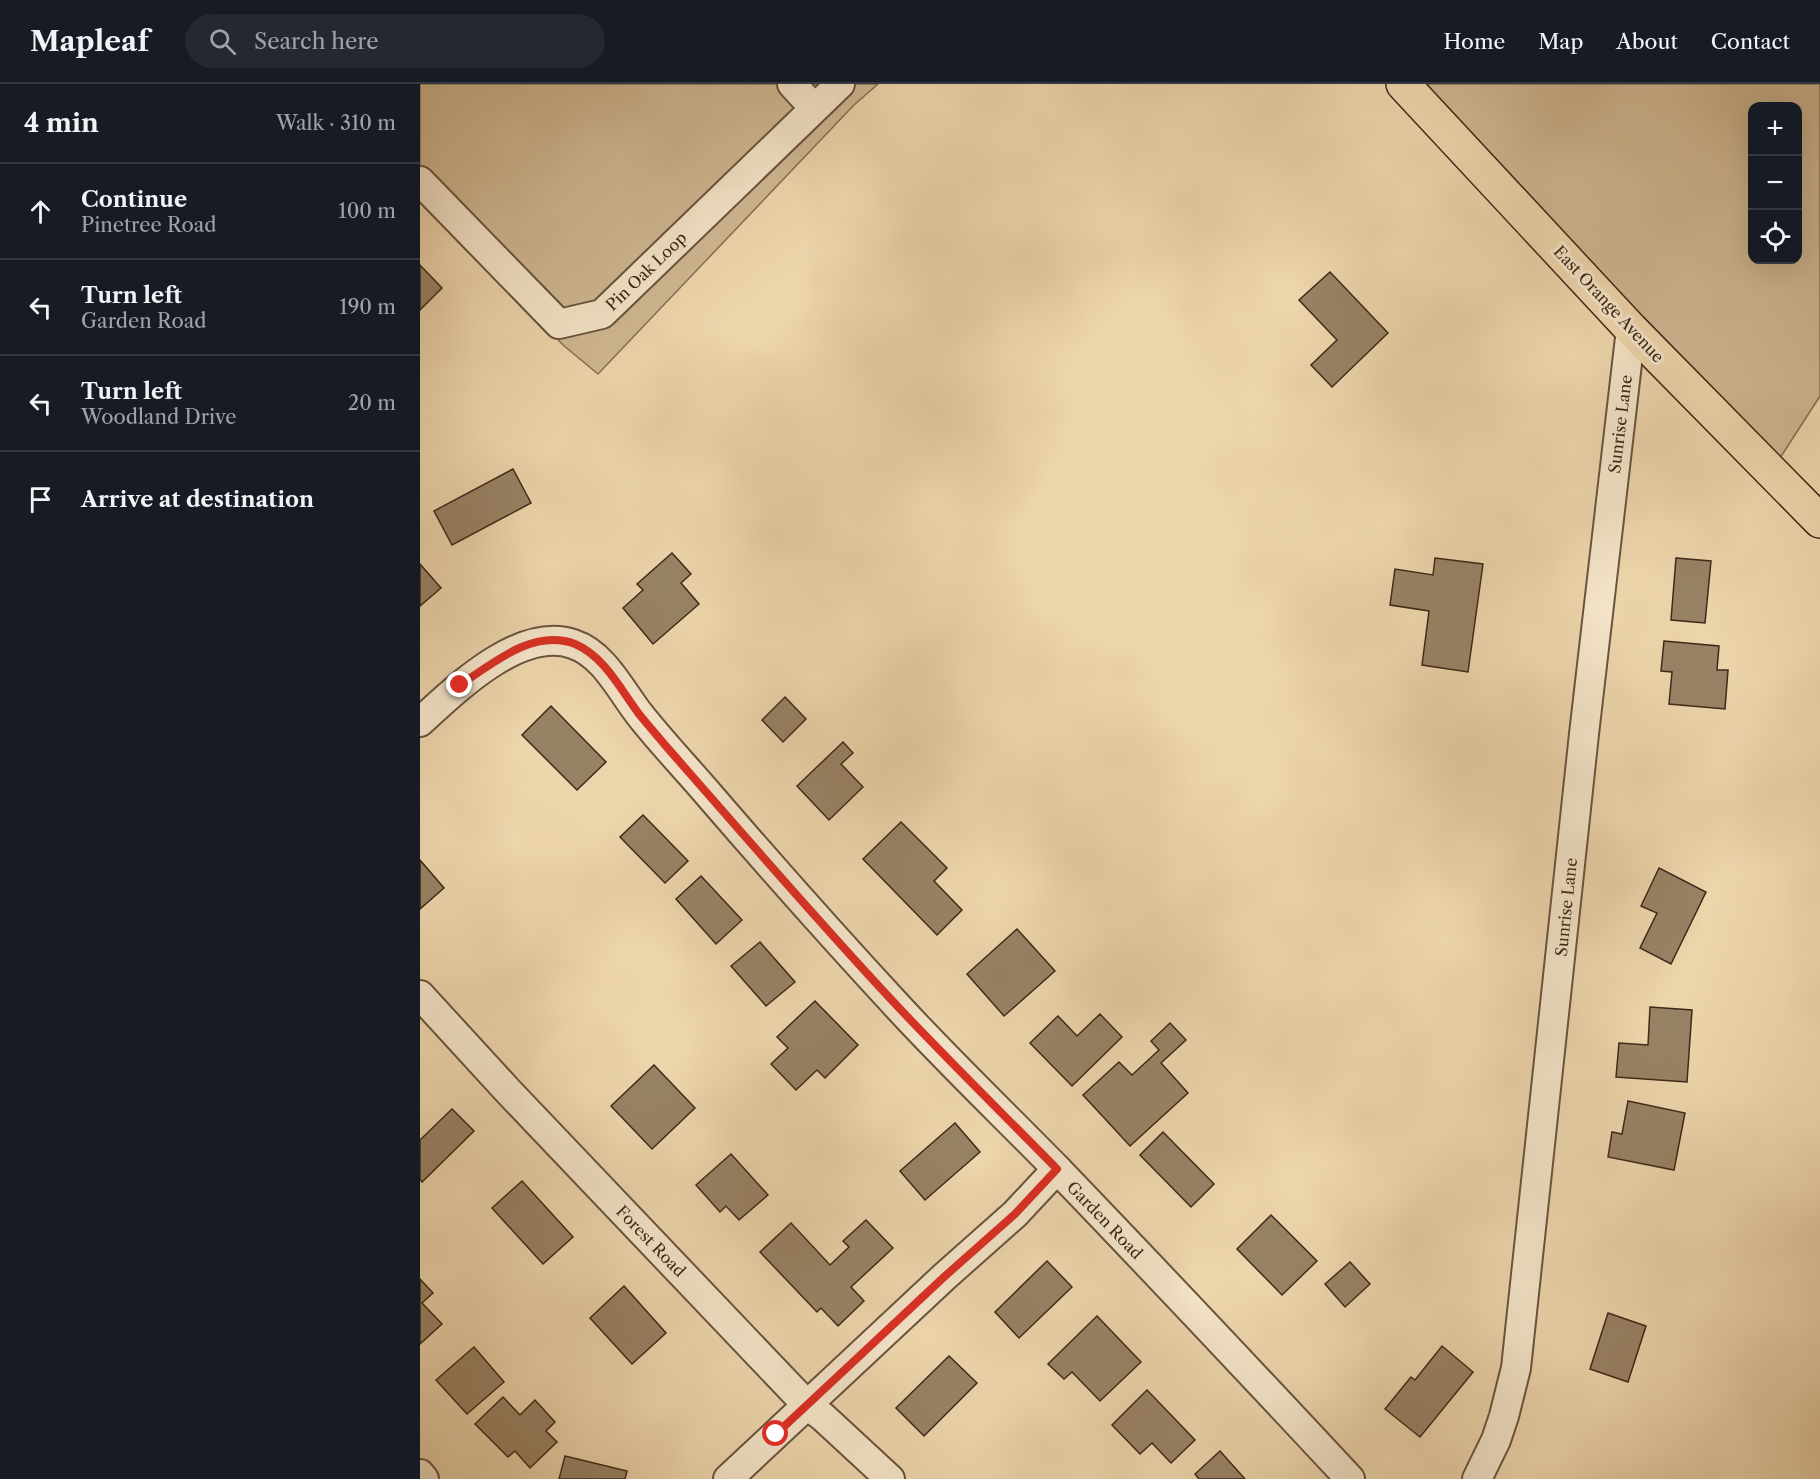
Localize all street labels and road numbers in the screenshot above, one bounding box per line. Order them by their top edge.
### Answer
street label: Pin Oak Loop [601,227,691,315]
street label: East Orange Avenue [1550,241,1668,367]
street label: Sunrise Lane [1604,374,1636,474]
street label: Sunrise Lane [1551,857,1581,957]
street label: Garden Road [1063,1177,1147,1263]
street label: Forest Road [612,1201,690,1281]

